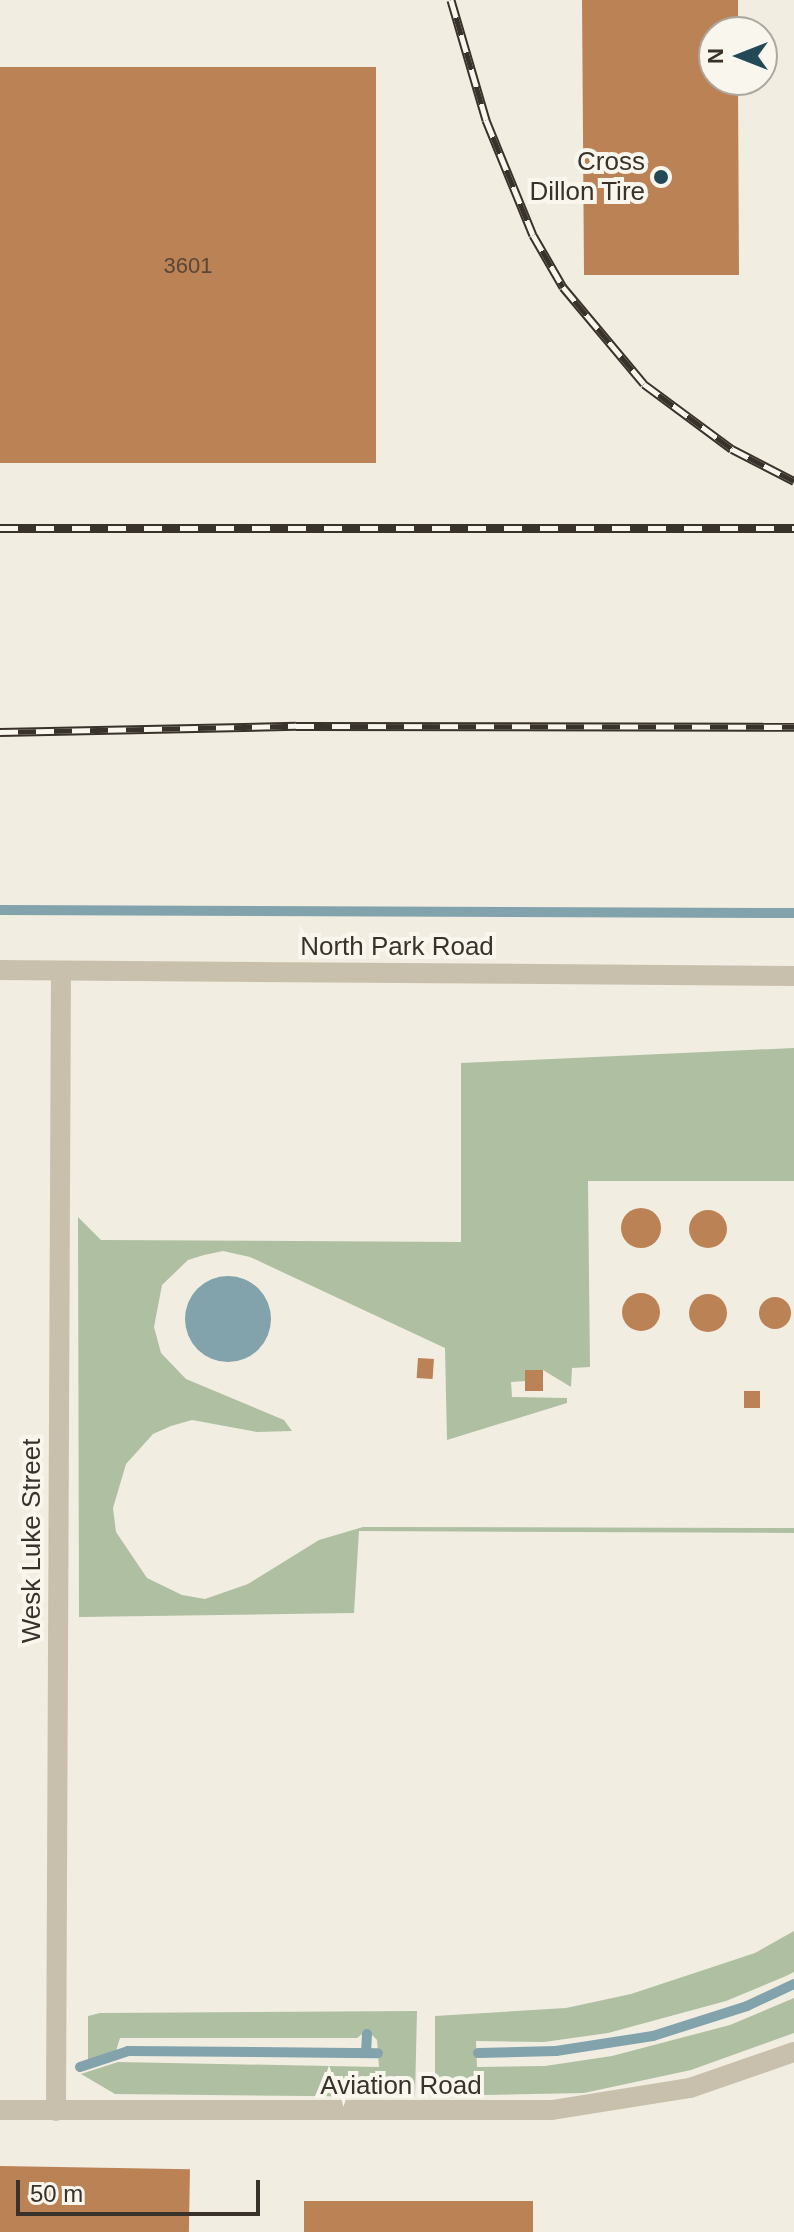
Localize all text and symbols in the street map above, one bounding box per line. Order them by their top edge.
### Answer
north arrow [698,16,778,96]
text: N [703,48,728,64]
place label: Cross Dillon Tire [529,146,645,208]
marker: Cross Dillon Tire [652,168,670,186]
house number: 3601 [164,253,212,279]
street label: North Park Road [300,931,494,963]
street label: Wesk Luke Street [16,1439,48,1643]
street label: Aviation Road [320,2070,482,2102]
scale bar [20,2164,264,2214]
text: 50 m [30,2180,83,2207]

